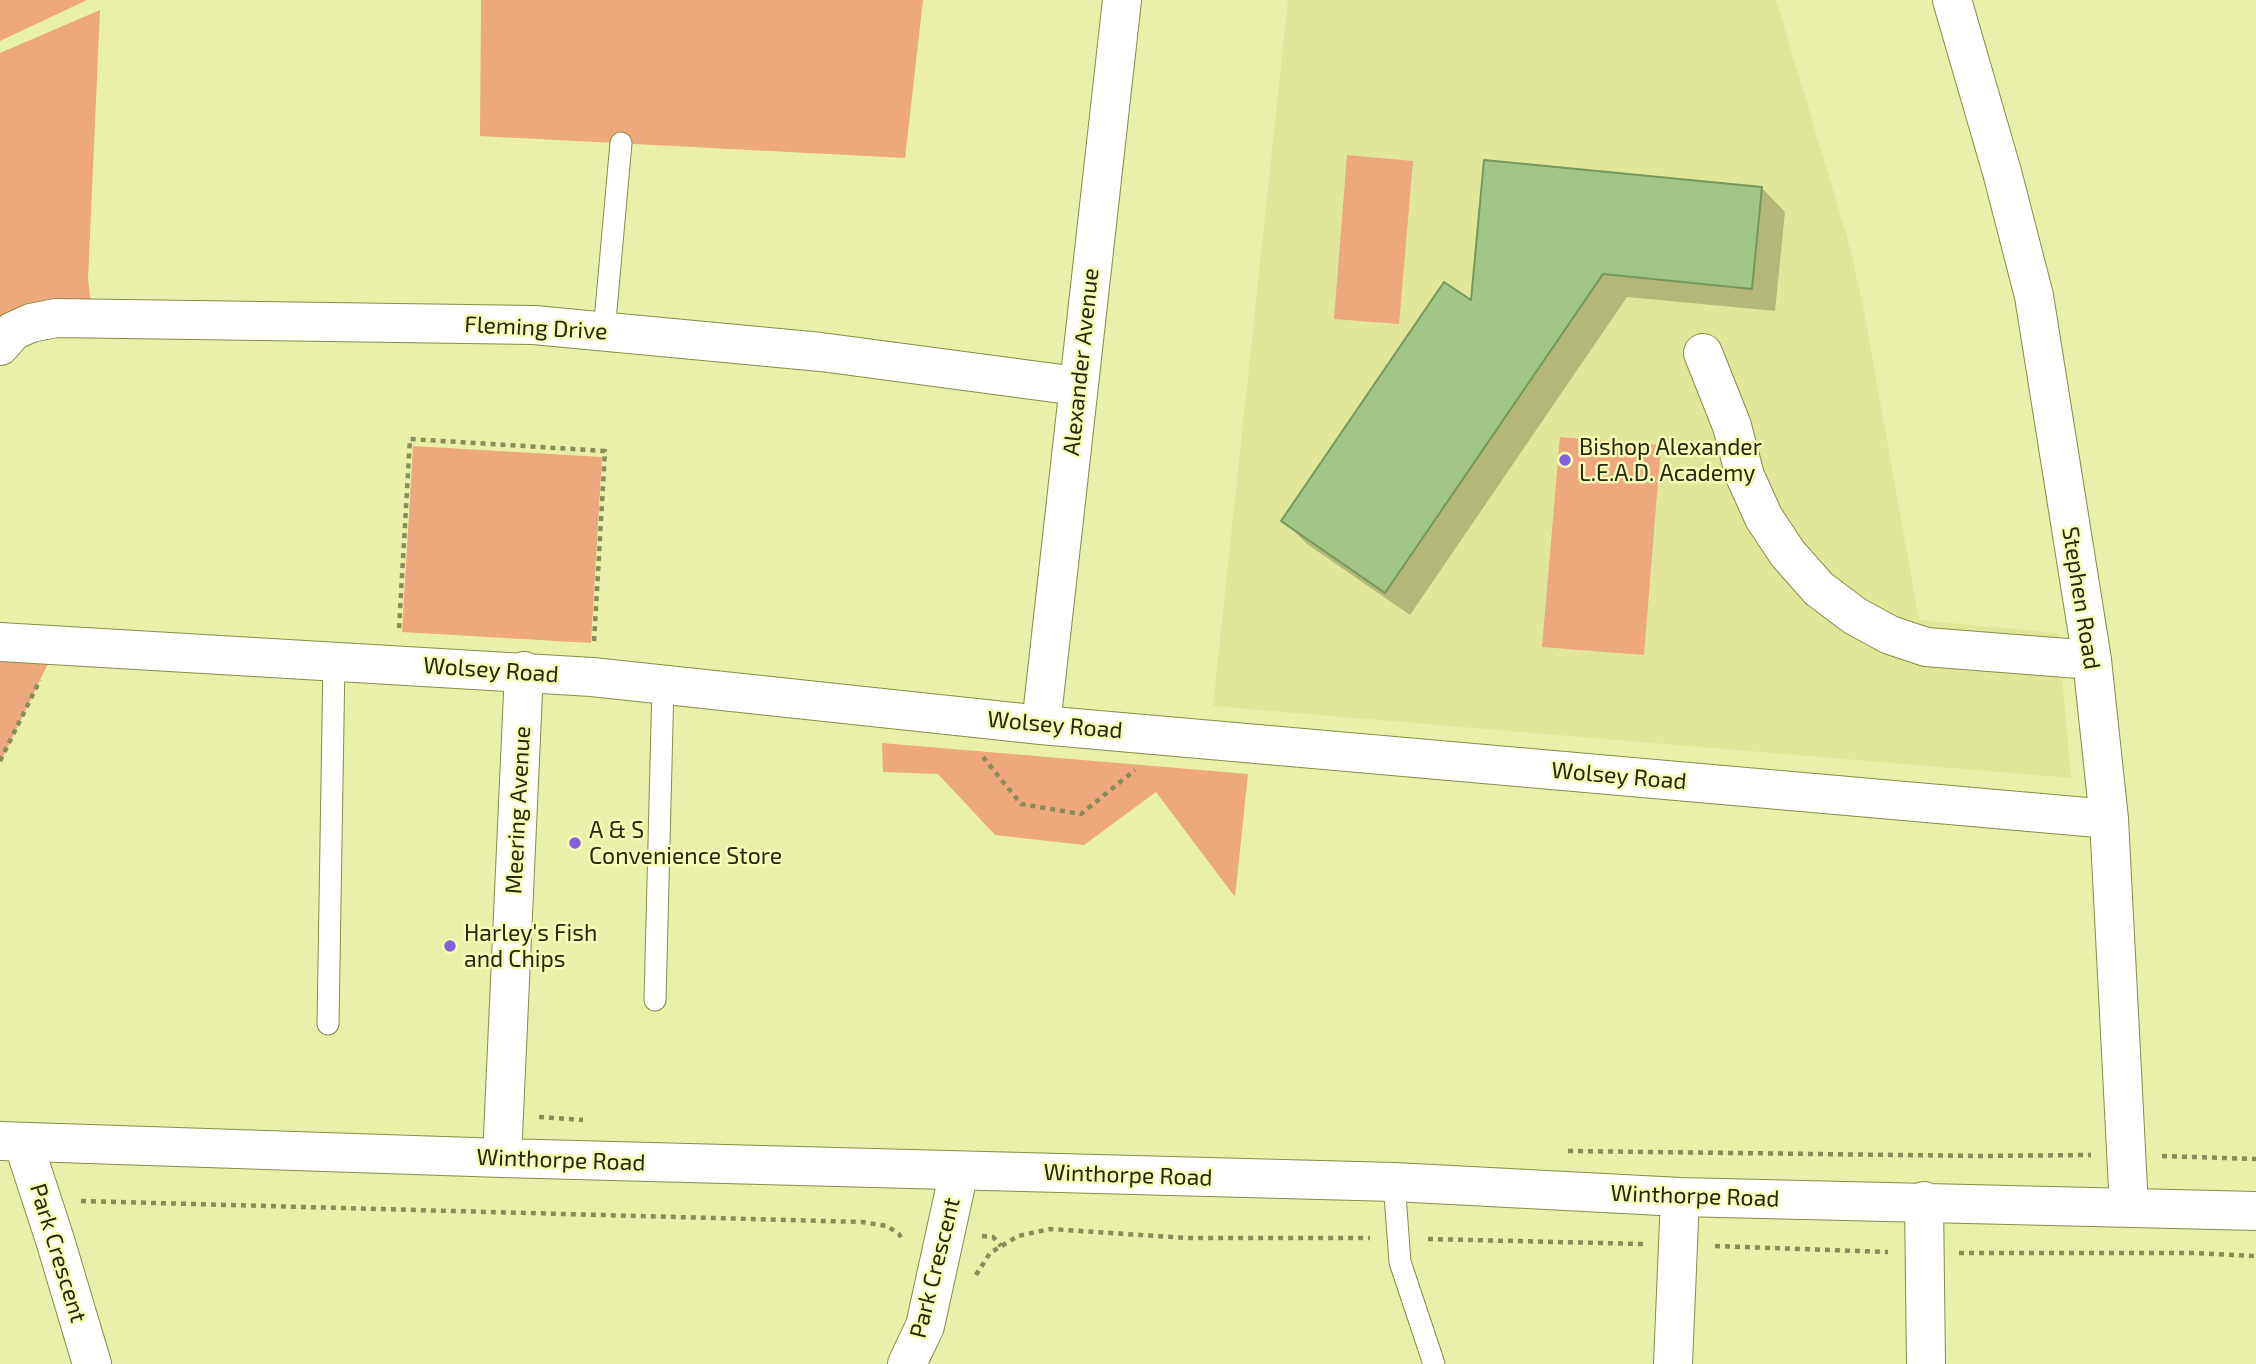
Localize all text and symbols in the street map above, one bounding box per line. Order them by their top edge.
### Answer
street label: Alexander Avenue [1057,267,1105,457]
street label: Fleming Drive [464,310,608,346]
place label: Bishop Alexander L.E.A.D. Academy [1579,433,1762,487]
marker: Bishop Alexander L.E.A.D. Academy [1557,452,1573,468]
street label: Stephen Road [2056,525,2106,671]
street label: Wolsey Road [422,652,560,688]
street label: Wolsey Road [986,705,1124,745]
street label: Meering Avenue [500,725,536,895]
street label: Wolsey Road [1550,756,1688,796]
place label: A & S Convenience Store [589,816,782,870]
marker: A & S Convenience Store [567,835,583,851]
place label: Harley's Fish and Chips [464,919,597,973]
marker: Harley's Fish and Chips [442,938,458,954]
street label: Winthorpe Road [476,1143,646,1177]
street label: Winthorpe Road [1043,1158,1213,1192]
street label: Winthorpe Road [1610,1179,1780,1213]
street label: Park Crescent [24,1180,92,1326]
street label: Park Crescent [904,1195,966,1341]

